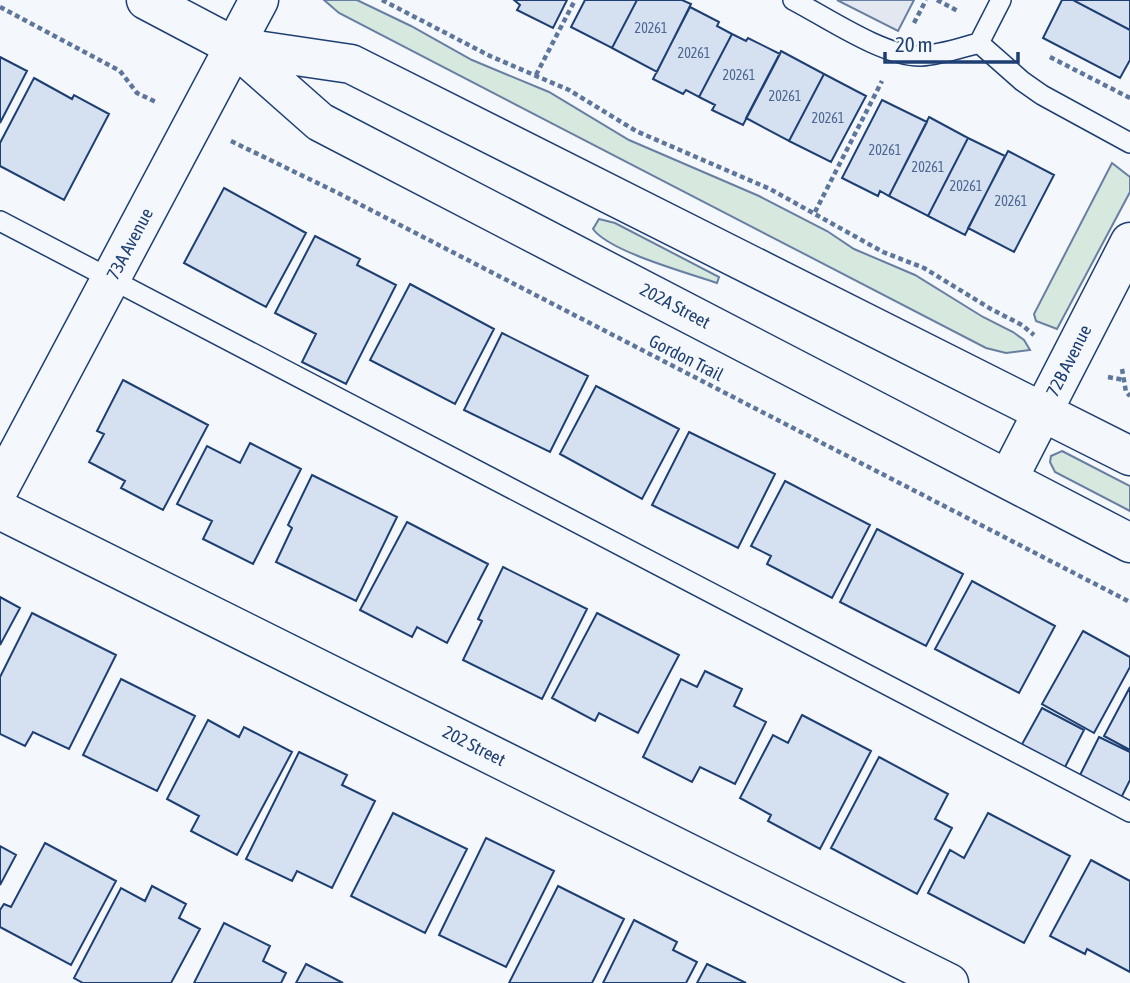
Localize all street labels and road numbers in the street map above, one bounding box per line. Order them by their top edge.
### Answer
street label: 73A Avenue [102,204,157,283]
street label: 202A Street [637,278,714,333]
street label: 72B Avenue [1042,321,1096,400]
street label: Gordon Trail [646,330,727,385]
street label: 202 Street [439,721,509,770]

